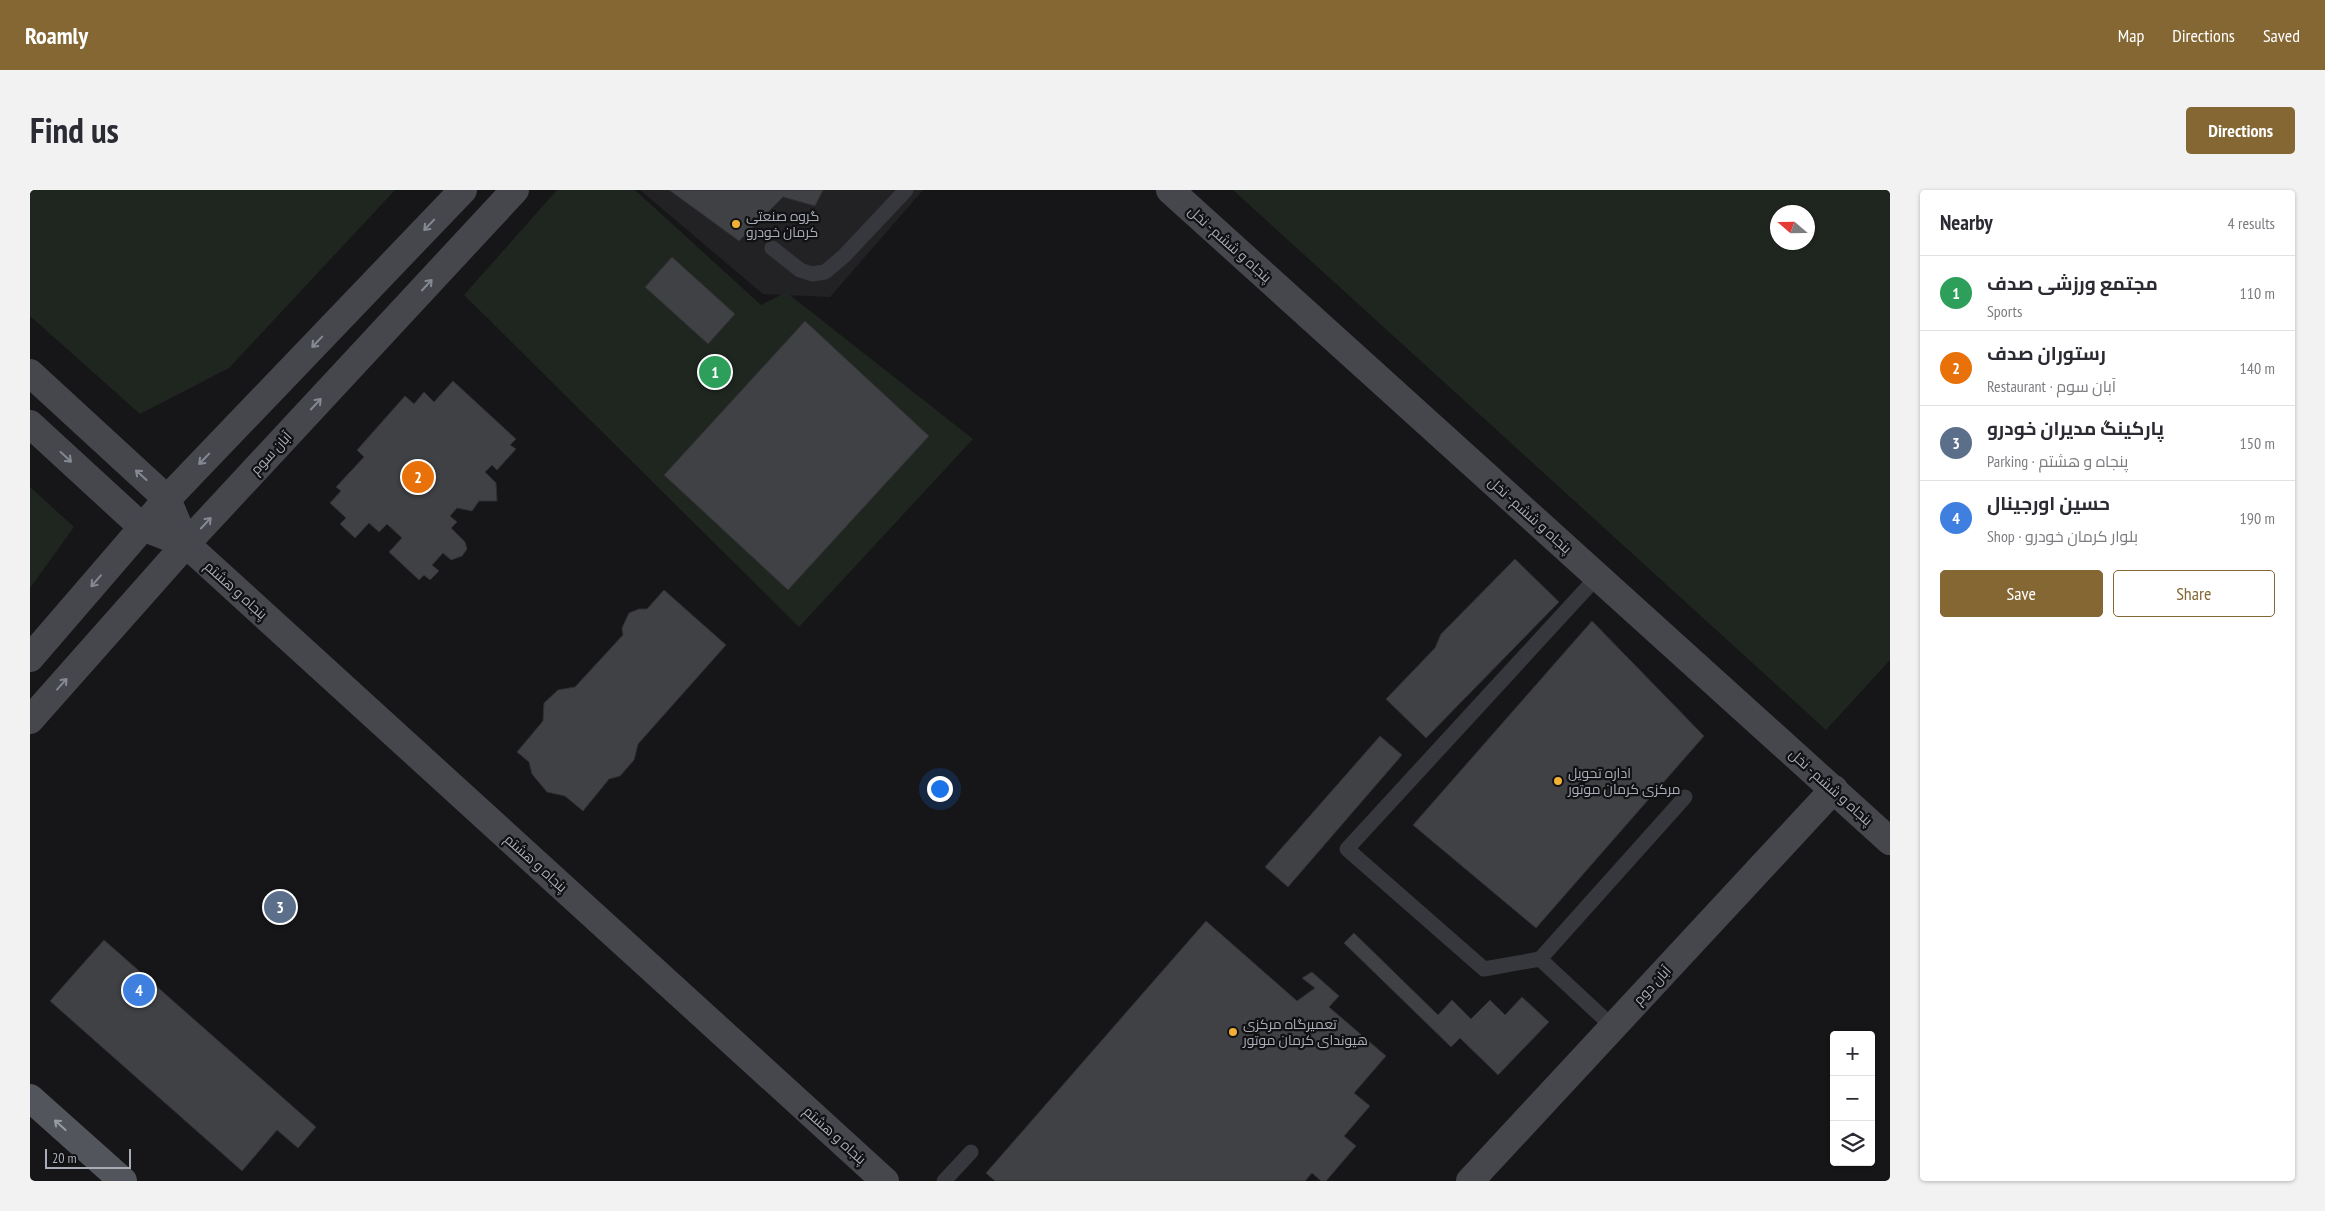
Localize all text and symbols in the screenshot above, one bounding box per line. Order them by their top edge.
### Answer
text: Roamly [25,20,88,51]
text: Map [2118,24,2144,47]
text: Directions [2172,24,2235,47]
text: Saved [2263,24,2300,47]
text: Find us [30,107,119,153]
button: Directions [2186,107,2295,154]
street label: پنجاه و ششم - نخل [1184,202,1276,287]
north arrow [1770,205,1815,250]
place label: گروه صنعتی کرمان خودرو [746,207,819,241]
text: Nearby [1940,209,1993,236]
text: 4 results [2228,213,2275,233]
marker: گروه صنعتی کرمان خودرو [730,218,742,230]
one-way arrow [423,219,435,231]
text: مجتمع ورزشی صدف [1987,271,2158,295]
one-way arrow [421,279,433,292]
text: 1 [1952,283,1960,303]
text: 110 m [2240,283,2275,303]
text: Sports [1987,301,2022,321]
one-way arrow [311,336,323,348]
text: رستوران صدف [1987,341,2106,365]
pin: 1 [699,353,731,391]
text: 2 [1952,358,1960,378]
text: 140 m [2240,358,2275,378]
text: Restaurant · آبان سوم [1987,376,2116,396]
one-way arrow [310,398,322,411]
text: پارکینگ مدیران خودرو [1987,416,2164,440]
street label: آبان سوم [247,428,296,479]
text: 3 [1952,433,1960,453]
text: 150 m [2240,433,2275,453]
one-way arrow [59,451,72,463]
text: Parking · پنجاه و هشتم [1987,451,2128,471]
one-way arrow [198,453,210,466]
pin: 2 [402,458,434,496]
one-way arrow [135,470,148,481]
street label: پنجاه و ششم - نخل [1484,473,1576,558]
text: حسین اورجینال [1987,491,2110,515]
text: 4 [1952,508,1960,528]
text: 190 m [2240,508,2275,528]
one-way arrow [200,517,212,530]
text: Shop · بلوار کرمان خودرو [1987,526,2138,546]
street label: پنجاه و هشتم [200,557,271,624]
button: Save [1940,570,2103,617]
button: Share [2113,570,2275,617]
one-way arrow [90,574,102,587]
one-way arrow [57,677,68,690]
street label: پنجاه و ششم - نخل [1785,745,1877,830]
place label: اداره تحویل مرکزی کرمان موتور [1567,764,1681,798]
marker: اداره تحویل مرکزی کرمان موتور [1552,775,1564,787]
your location [927,776,953,802]
street label: پنجاه و هشتم [500,830,571,897]
pin: 3 [264,888,296,926]
street label: آبان دوم [1629,961,1676,1009]
pin: 4 [123,971,155,1009]
place label: تعمیرگاه مرکزی هیوندای کرمان موتور [1242,1015,1368,1049]
marker: تعمیرگاه مرکزی هیوندای کرمان موتور [1227,1026,1239,1038]
map controls [1830,1031,1875,1166]
button: + [1830,1031,1875,1076]
button: − [1830,1076,1875,1121]
street label: پنجاه و هشتم [799,1102,870,1169]
one-way arrow [54,1120,67,1131]
button: layers [1830,1121,1875,1166]
scale bar [45,1146,131,1169]
text: 20 m [52,1149,77,1167]

